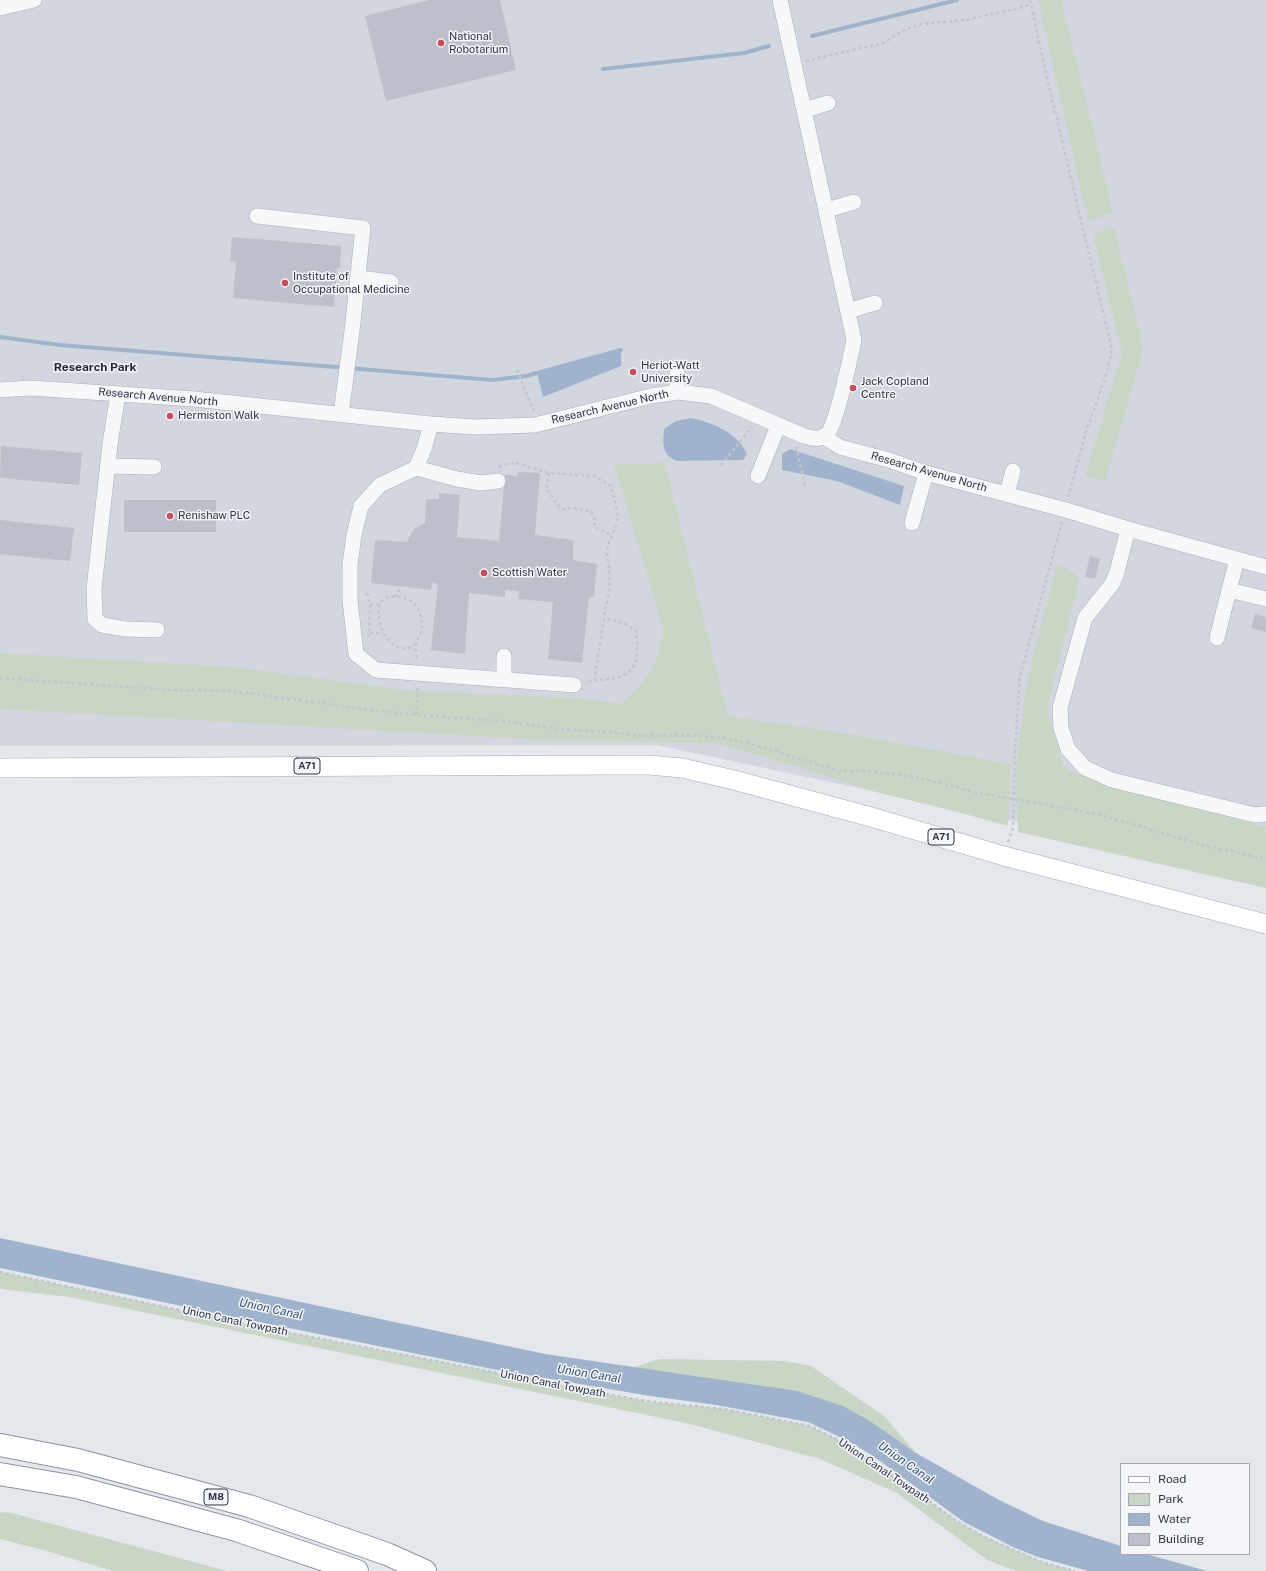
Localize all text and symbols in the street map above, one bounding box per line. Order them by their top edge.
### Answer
place label: National Robotarium [449,30,508,56]
marker: National Robotarium [436,38,446,48]
place label: Institute of Occupational Medicine [293,270,410,296]
marker: Institute of Occupational Medicine [280,278,290,288]
place label: Heriot-Watt University [641,359,700,385]
district label: Research Park [54,360,136,374]
marker: Heriot-Watt University [628,367,638,377]
place label: Jack Copland Centre [861,375,929,401]
marker: Jack Copland Centre [848,383,858,393]
street label: Research Avenue North [98,385,218,409]
street label: Research Avenue North [550,387,670,427]
place label: Hermiston Walk [178,409,259,423]
marker: Hermiston Walk [165,411,175,421]
street label: Research Avenue North [869,449,989,495]
place label: Renishaw PLC [178,509,250,523]
marker: Renishaw PLC [165,511,175,521]
place label: Scottish Water [492,566,567,580]
marker: Scottish Water [479,568,489,578]
road number: A71 [294,758,320,774]
road number: A71 [928,829,954,845]
water label: Union Canal [238,1295,304,1323]
street label: Union Canal Towpath [181,1303,289,1339]
water label: Union Canal [556,1362,622,1386]
street label: Union Canal Towpath [499,1367,607,1401]
street label: Union Canal Towpath [836,1435,932,1507]
water label: Union Canal [875,1439,937,1487]
legend [1120,1463,1250,1555]
text: Road [1158,1472,1186,1486]
road number: M8 [204,1489,228,1505]
text: Park [1158,1492,1184,1506]
text: Water [1158,1512,1191,1526]
text: Building [1158,1532,1204,1546]

